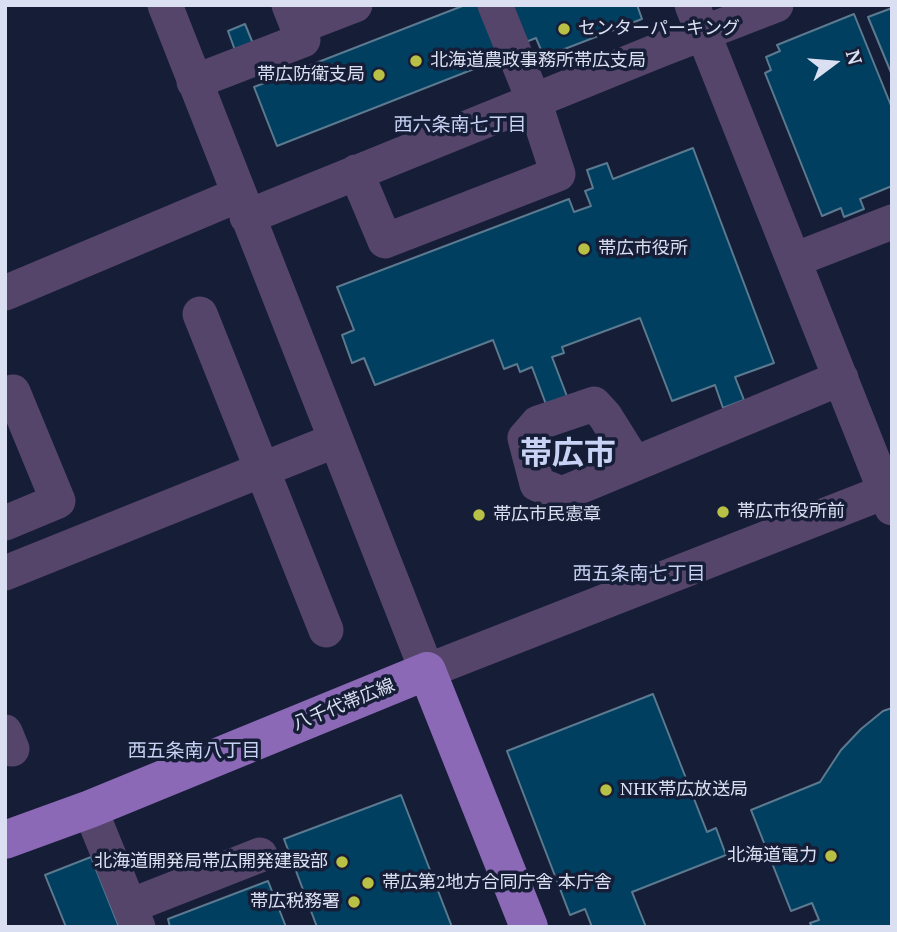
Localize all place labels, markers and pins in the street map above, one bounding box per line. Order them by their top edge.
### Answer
place label: センターパーキング [578,18,740,40]
marker: センターパーキング [556,21,572,37]
place label: 北海道農政事務所帯広支局 [430,50,646,72]
marker: 北海道農政事務所帯広支局 [408,53,424,69]
place label: 帯広防衛支局 [257,64,365,86]
marker: 帯広防衛支局 [371,67,387,83]
place label: 帯広市役所 [598,238,688,260]
marker: 帯広市役所 [576,241,592,257]
place label: 帯広市役所前 [737,501,845,523]
place label: 帯広市民憲章 [493,504,601,526]
marker: 帯広市役所前 [715,504,731,520]
marker: 帯広市民憲章 [471,507,487,523]
place label: NHK帯広放送局 [620,779,748,801]
marker: NHK帯広放送局 [598,782,614,798]
place label: 北海道電力 [727,845,817,867]
marker: 北海道電力 [823,848,839,864]
place label: 北海道開発局帯広開発建設部 [94,851,328,873]
marker: 北海道開発局帯広開発建設部 [334,854,350,870]
place label: 帯広第2地方合同庁舎 本庁舎 [382,872,612,894]
marker: 帯広第2地方合同庁舎 本庁舎 [360,875,376,891]
place label: 帯広税務署 [250,891,340,913]
marker: 帯広税務署 [346,894,362,910]

